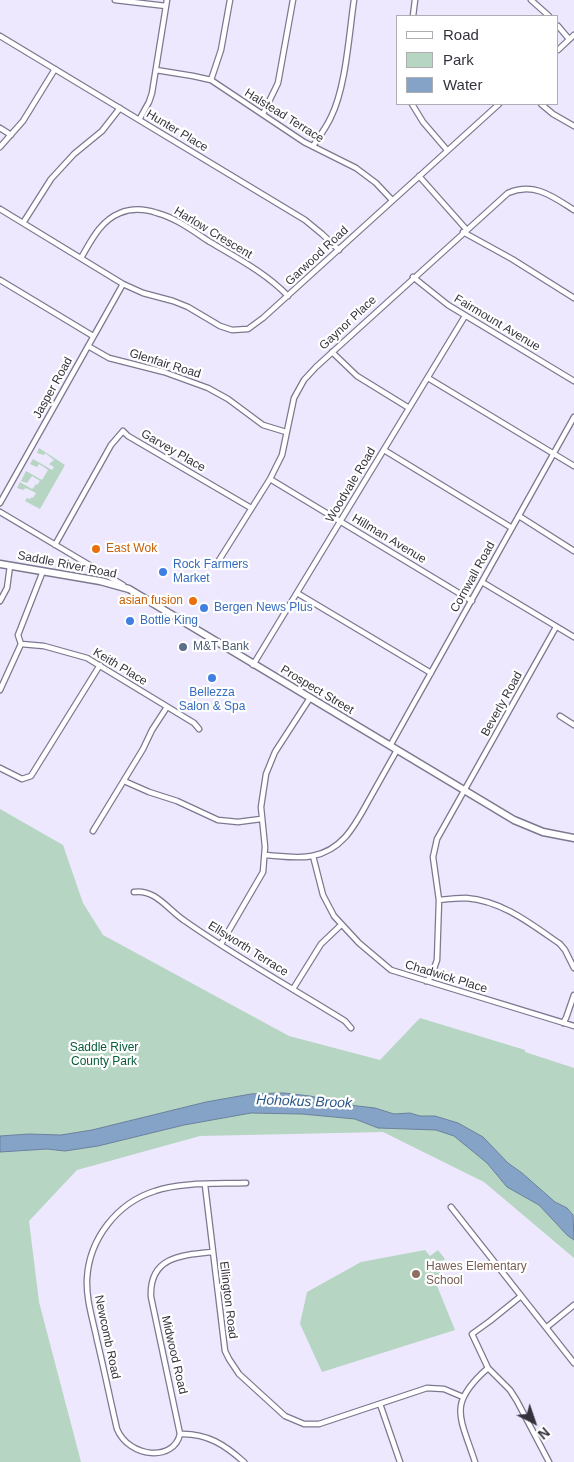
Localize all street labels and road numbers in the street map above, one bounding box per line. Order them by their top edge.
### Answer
street label: Halstead Terrace [242,86,326,146]
street label: Hunter Place [144,107,210,155]
street label: Harlow Crescent [171,204,255,262]
street label: Garwood Road [283,223,351,289]
street label: Fairmount Avenue [451,292,543,354]
street label: Gaynor Place [317,293,379,353]
street label: Glenfair Road [127,346,203,382]
street label: Jasper Road [30,355,76,421]
street label: Garvey Place [138,427,208,475]
street label: Woodvale Road [323,445,379,525]
street label: Hillman Avenue [349,511,429,567]
street label: Cornwall Road [448,539,498,615]
street label: Saddle River Road [16,548,118,582]
street label: Keith Place [90,645,150,689]
street label: Prospect Street [278,663,356,717]
street label: Beverly Road [478,669,526,739]
street label: Ellsworth Terrace [205,919,291,979]
street label: Chadwick Place [403,958,489,996]
street label: Ellington Road [216,1260,240,1340]
street label: Newcomb Road [91,1294,123,1380]
street label: Midwood Road [158,1314,190,1396]

